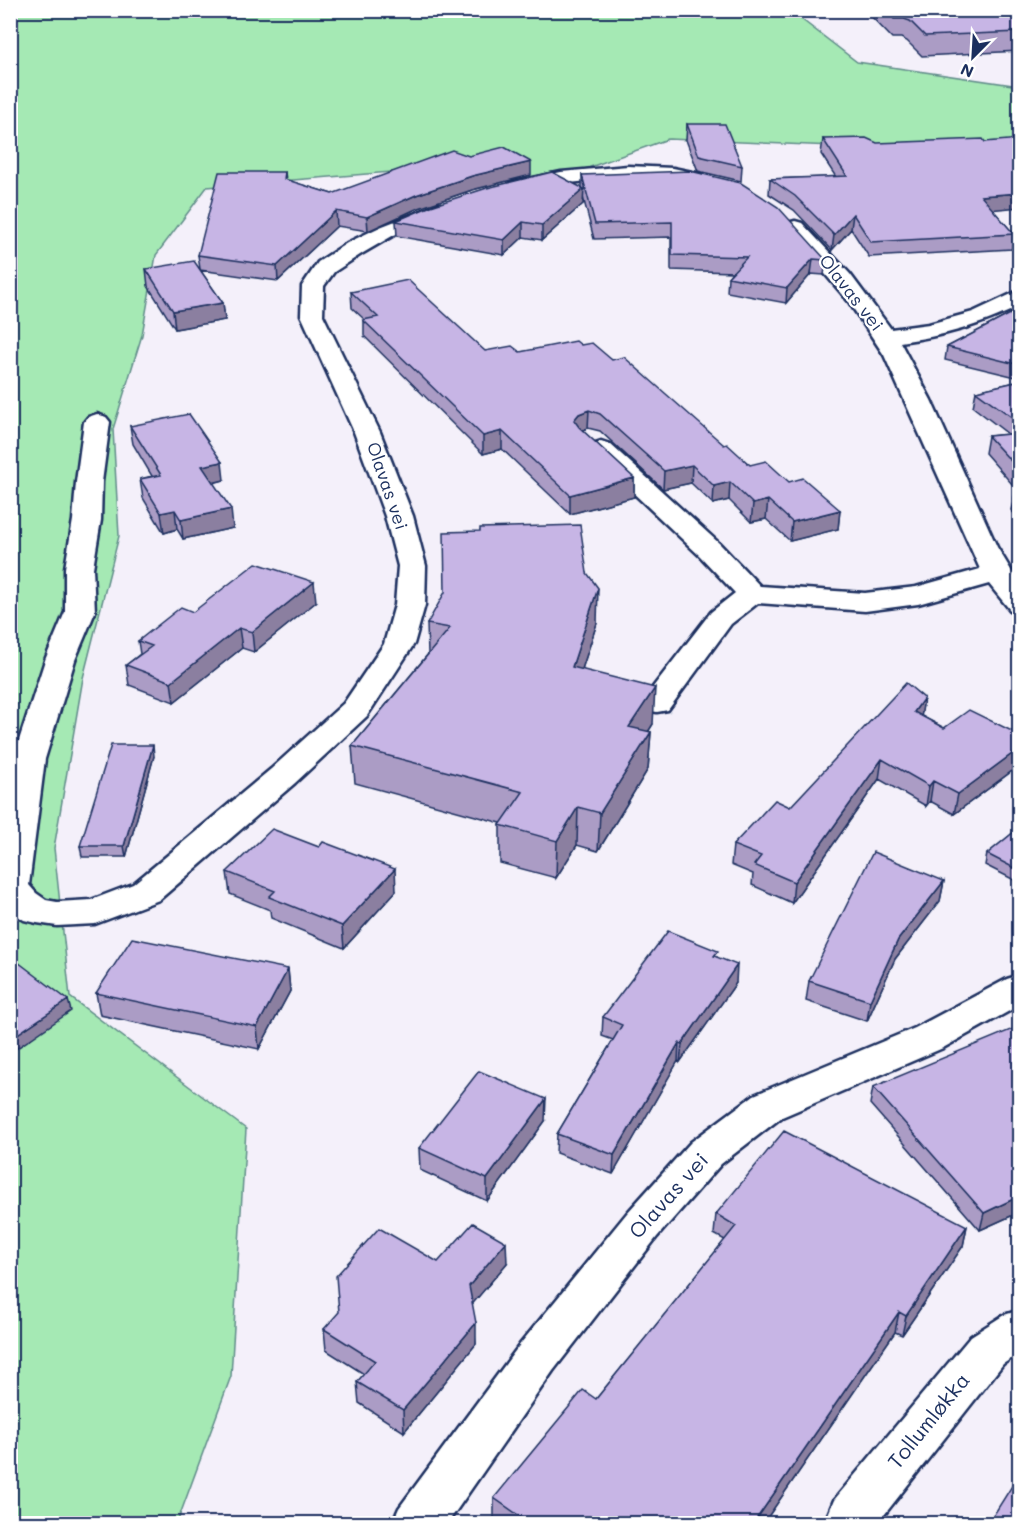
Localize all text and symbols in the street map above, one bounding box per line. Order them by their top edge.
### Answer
north arrow [943,27,1003,87]
text: N [957,59,977,83]
street label: Olavas vei [814,249,889,336]
street label: Olavas vei [362,439,414,533]
street label: Olavas vei [622,1146,714,1244]
street label: Tollumløkka [881,1366,975,1474]

